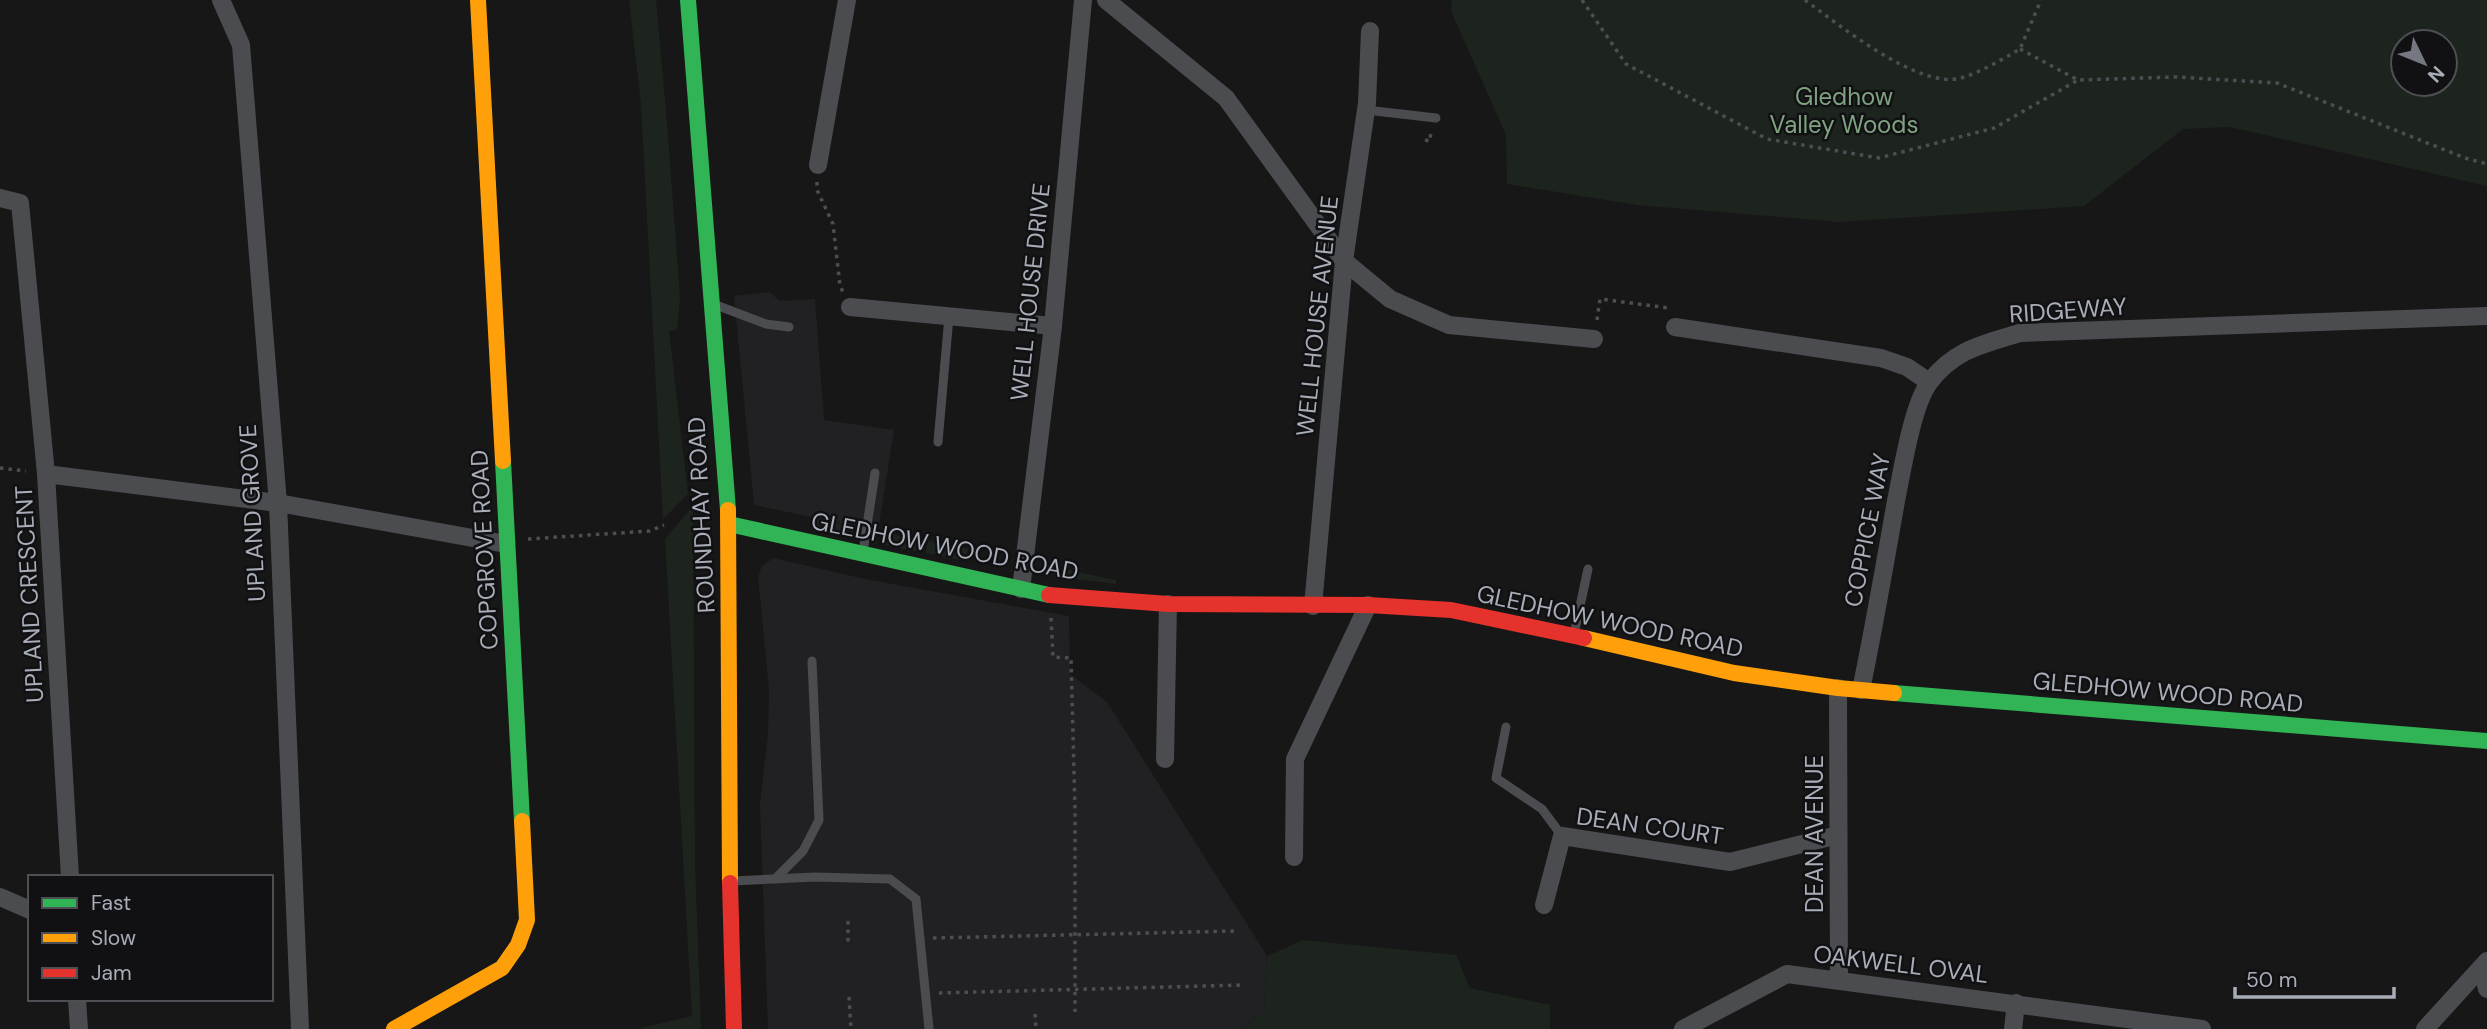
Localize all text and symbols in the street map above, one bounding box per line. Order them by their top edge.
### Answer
north arrow [2389,28,2459,98]
text: N [2422,61,2450,88]
park label: Gledhow Valley Woods [1770,81,1918,140]
street label: WELL HOUSE DRIVE [1003,181,1057,403]
street label: WELL HOUSE AVENUE [1289,194,1345,438]
street label: RIDGEWAY [2008,290,2128,330]
street label: ROUNDHAY ROAD [680,416,722,614]
street label: UPLAND GROVE [232,423,272,603]
street label: COPGROVE ROAD [463,449,505,651]
street label: COPPICE WAY [1837,450,1897,610]
street label: UPLAND CRESCENT [8,485,50,703]
street label: GLEDHOW WOOD ROAD [809,505,1081,587]
street label: GLEDHOW WOOD ROAD [1474,578,1746,664]
street label: GLEDHOW WOOD ROAD [2031,665,2305,719]
street label: DEAN AVENUE [1799,755,1830,913]
street label: DEAN COURT [1574,800,1726,852]
legend [28,875,273,1001]
text: Fast [91,889,131,917]
text: Slow [91,924,136,952]
street label: OAKWELL OVAL [1812,938,1990,990]
scale bar [2235,956,2394,1000]
text: Jam [91,959,132,987]
text: 50 m [2246,966,2297,994]

